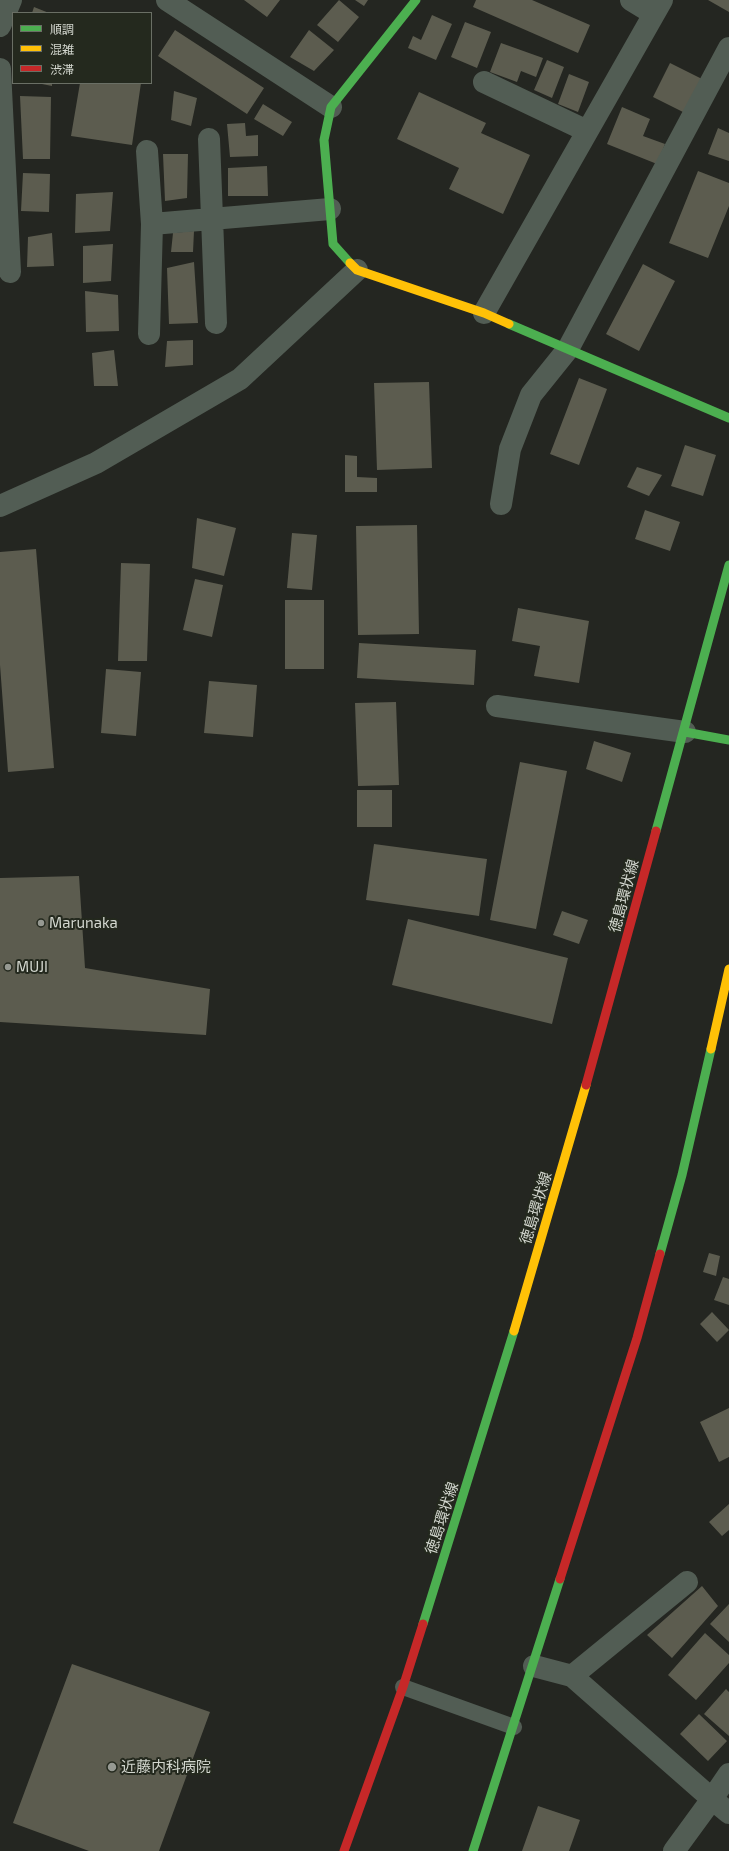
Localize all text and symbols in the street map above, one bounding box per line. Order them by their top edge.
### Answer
legend [12,12,152,84]
text: 順調 [50,22,74,36]
text: 混雑 [50,42,74,56]
text: 渋滞 [50,62,74,76]
street label: 徳島環状線 [606,857,642,935]
place label: Marunaka [49,914,118,932]
marker: Marunaka [36,918,46,928]
place label: MUJI [16,958,48,976]
marker: MUJI [3,962,13,972]
street label: 徳島環状線 [516,1170,556,1246]
street label: 徳島環状線 [422,1480,462,1556]
place label: 近藤内科病院 [121,1758,211,1776]
marker: 近藤内科病院 [106,1761,118,1773]

